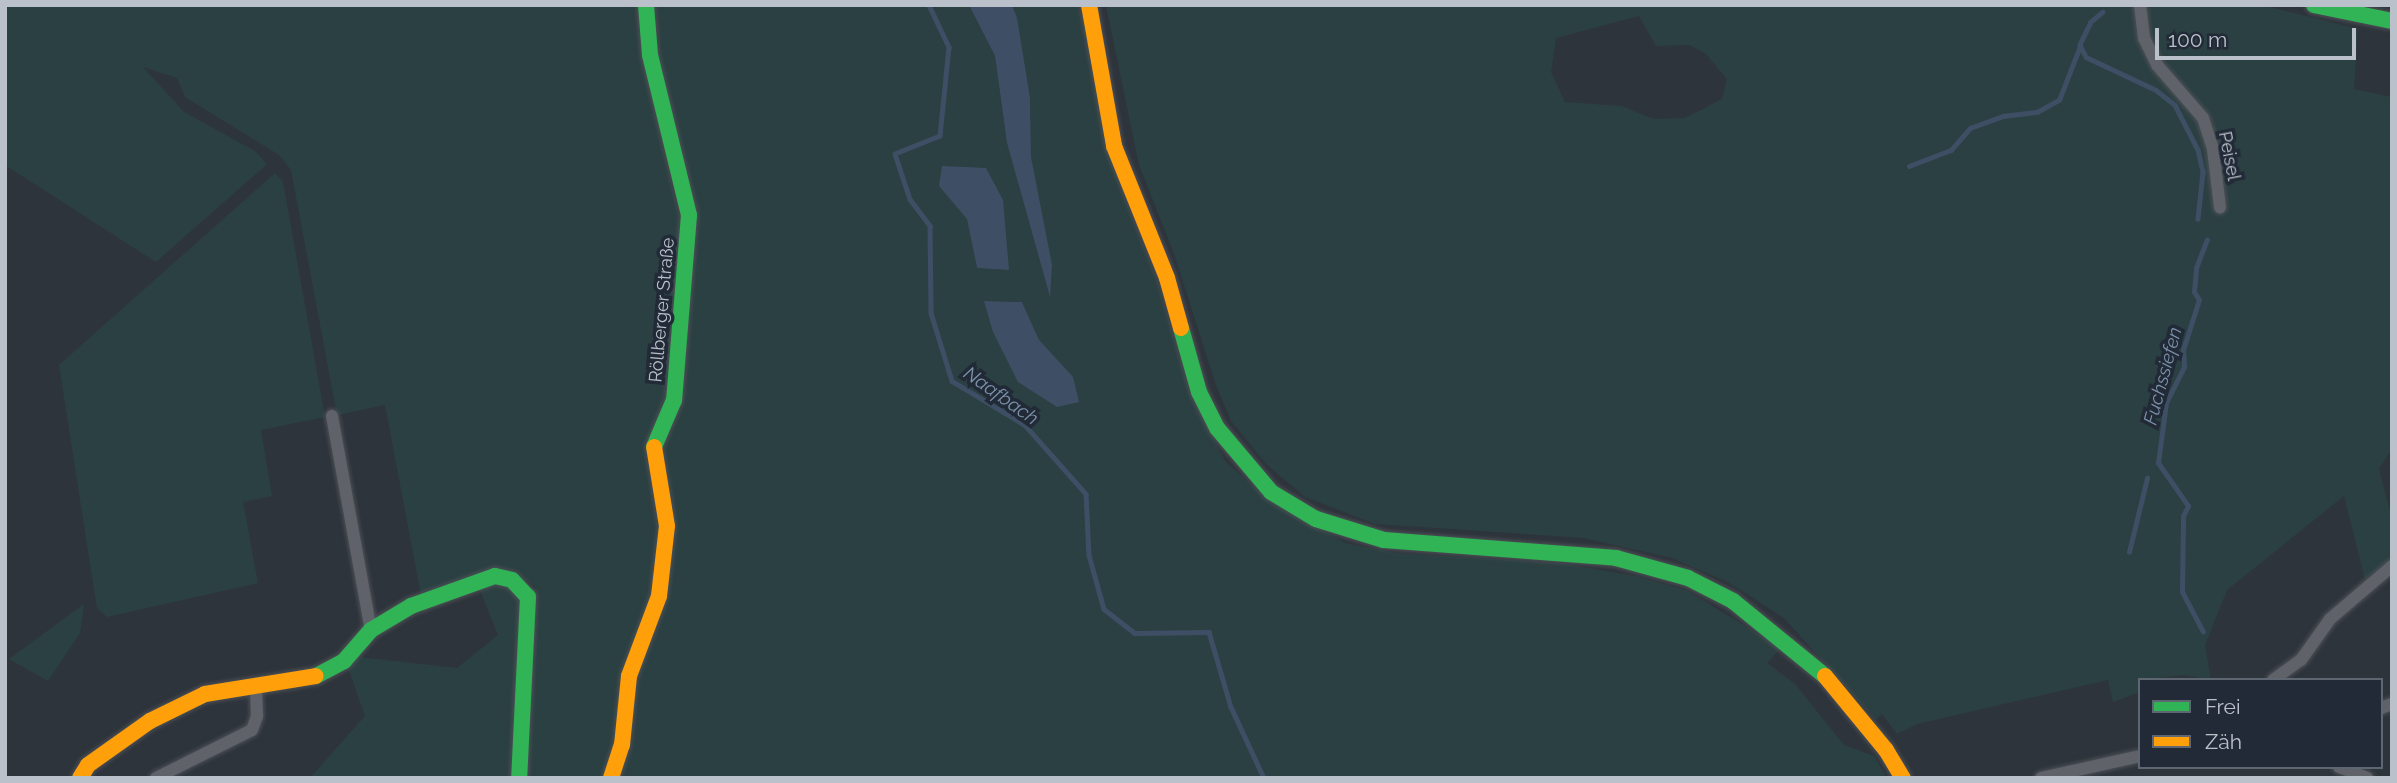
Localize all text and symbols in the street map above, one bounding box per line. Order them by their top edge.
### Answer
scale bar [2159,14,2360,58]
text: 100 m [2168,27,2227,52]
street label: Peisel [2214,130,2244,182]
street label: Röllberger Straße [645,237,679,383]
water label: Fuchssiefen [2139,325,2187,427]
water label: Naafbach [959,362,1043,430]
legend [2138,678,2383,769]
text: Frei [2205,694,2241,719]
text: Zäh [2205,729,2242,754]

